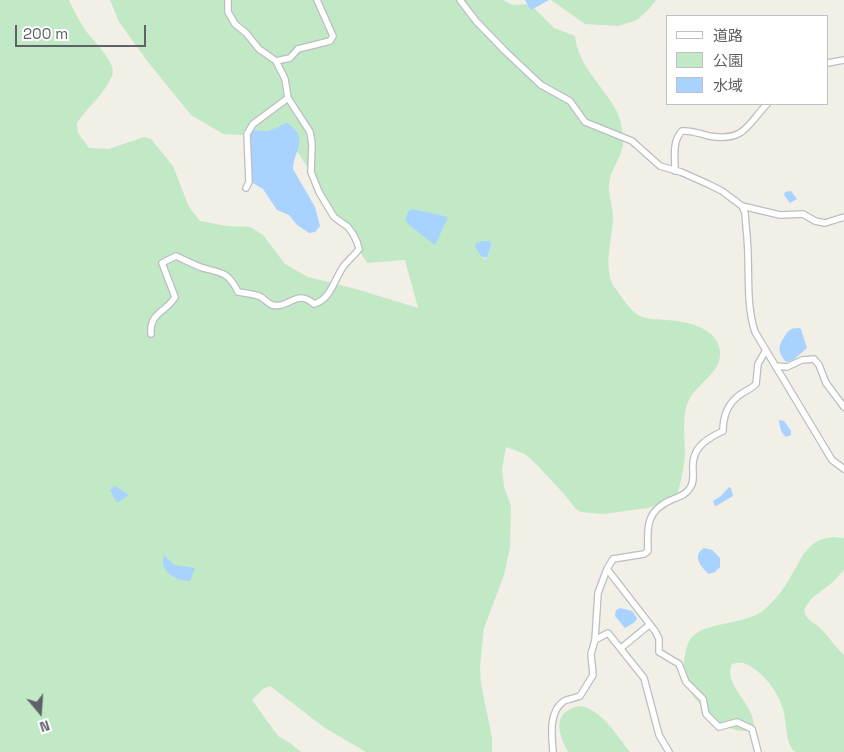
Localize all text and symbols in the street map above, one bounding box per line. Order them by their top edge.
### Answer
scale bar [18,15,149,47]
legend [666,15,829,105]
text: 200 m [23,24,68,43]
text: 道路 [713,26,743,45]
text: 公園 [713,51,743,70]
text: 水域 [713,76,743,95]
north arrow [15,687,65,737]
text: N [37,716,52,736]

